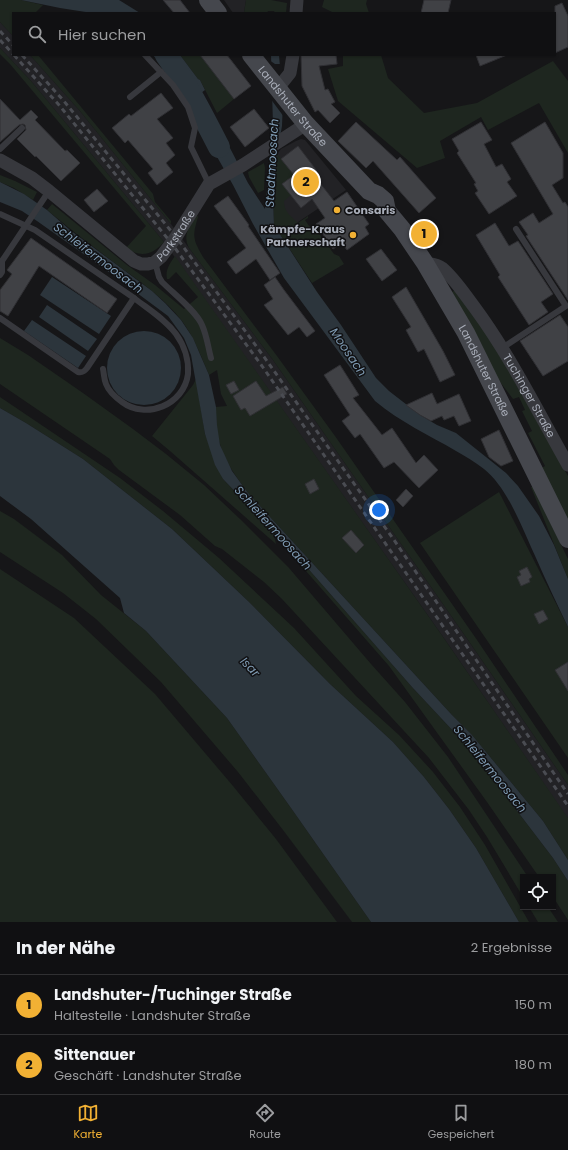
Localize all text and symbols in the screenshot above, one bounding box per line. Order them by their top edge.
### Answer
search box [12,12,556,56]
icon: search [26,23,48,45]
text: Hier suchen [58,24,146,45]
street label: Landshuter Straße [254,62,331,150]
water label: Stadtmoosach [261,118,282,208]
pin: 2 [293,167,319,197]
place label: Consaris [345,202,396,218]
marker: Consaris [332,205,342,215]
street label: Parkstraße [153,207,199,265]
water label: Schleifermoosach [50,218,147,297]
pin: 1 [411,219,437,249]
place label: Kämpfe-Kraus Partnerschaft [260,221,346,250]
marker: Kämpfe-Kraus Partnerschaft [348,230,358,240]
street label: Landshuter Straße [455,322,514,419]
water label: Moosach [326,324,371,379]
street label: Tuchinger Straße [499,350,559,441]
water label: Schleifermoosach [231,482,316,574]
your location [369,500,389,520]
water label: Isar [237,653,264,681]
water label: Schleifermoosach [450,721,531,816]
map controls [520,874,556,910]
button: locate [520,874,556,910]
text: In der Nähe [16,936,115,960]
text: 2 Ergebnisse [471,938,552,957]
text: Landshuter-/Tuchinger Straße [54,984,292,1005]
text: 1 [27,995,31,1014]
text: 150 m [515,995,552,1014]
text: Haltestelle · Landshuter Straße [54,1006,250,1025]
text: Sittenauer [54,1044,135,1065]
text: 2 [25,1055,33,1074]
text: 180 m [515,1055,552,1074]
text: Geschäft · Landshuter Straße [54,1066,242,1085]
tab: Karte [73,1102,102,1143]
tab: Route [249,1102,281,1143]
tab: Gespeichert [428,1102,495,1143]

